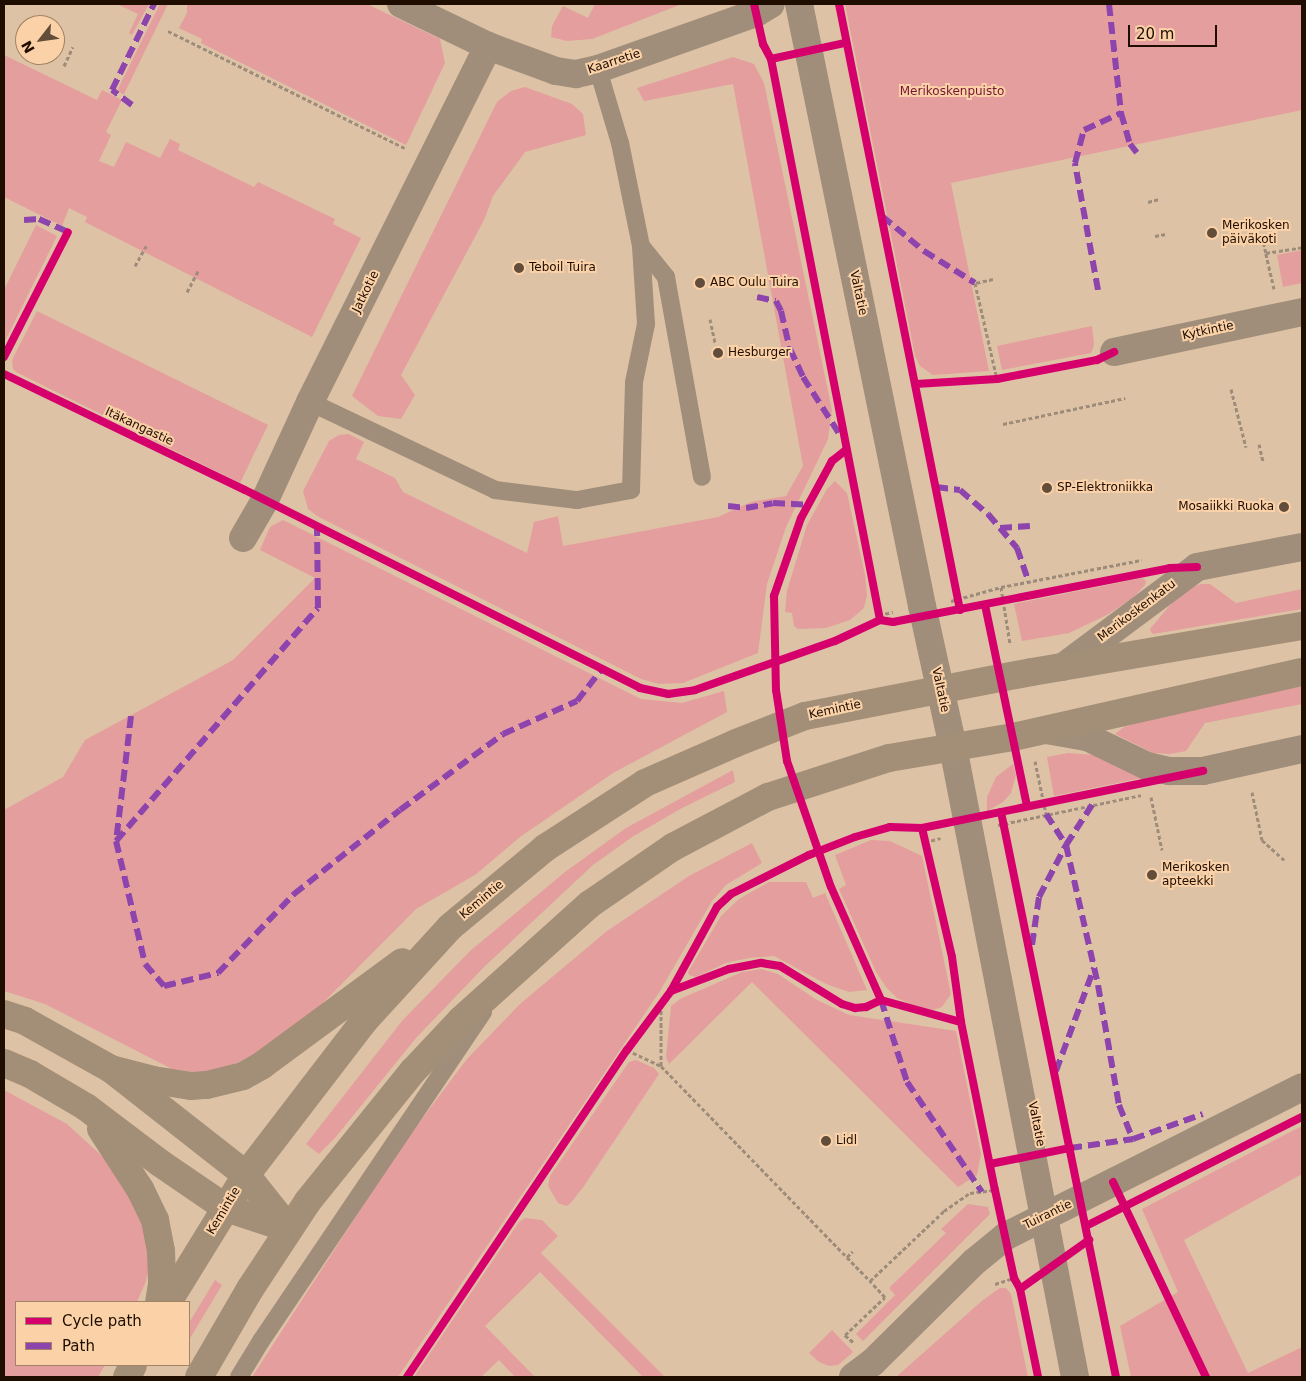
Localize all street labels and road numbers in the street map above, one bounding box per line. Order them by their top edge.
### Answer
street label: Kaarretie [586,47,642,77]
street label: Jatkotie [350,269,382,315]
street label: Valtatie [846,269,870,317]
street label: Kytkintie [1181,319,1235,343]
street label: Itäkangastie [102,405,176,449]
street label: Merikoskenkatu [1095,577,1179,645]
street label: Valtatie [928,666,952,714]
street label: Kemintie [808,697,862,723]
street label: Kemintie [457,878,507,922]
street label: Valtatie [1025,1100,1047,1148]
street label: Kemintie [204,1185,244,1237]
street label: Tuirantie [1022,1197,1074,1233]

